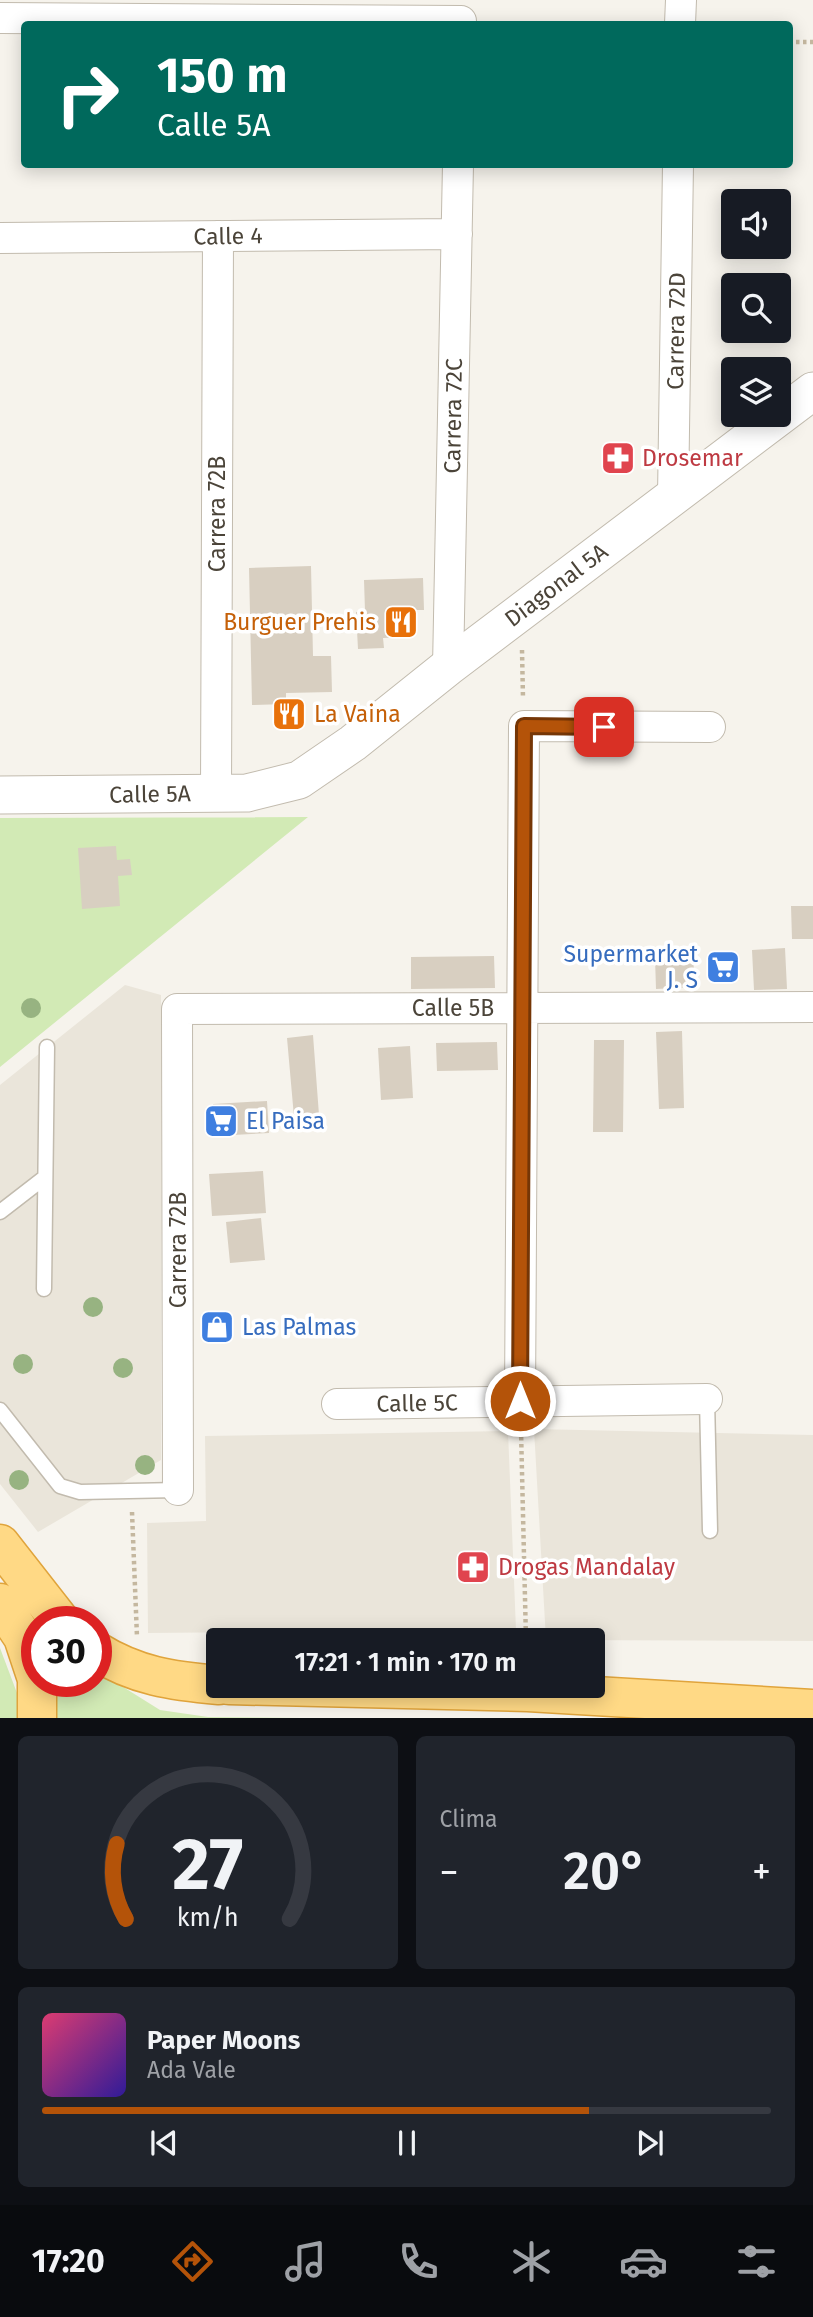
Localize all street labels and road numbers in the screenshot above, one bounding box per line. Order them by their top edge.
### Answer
street label: Calle 4 [193,221,263,251]
street label: Carrera 72D [661,272,691,390]
street label: Carrera 72C [438,358,468,474]
street label: Carrera 72B [203,456,231,572]
street label: Diagonal 5A [499,537,614,633]
street label: Calle 5A [109,779,192,809]
street label: Calle 5B [412,994,494,1022]
street label: Carrera 72B [164,1192,192,1308]
street label: Calle 5C [376,1388,458,1418]

